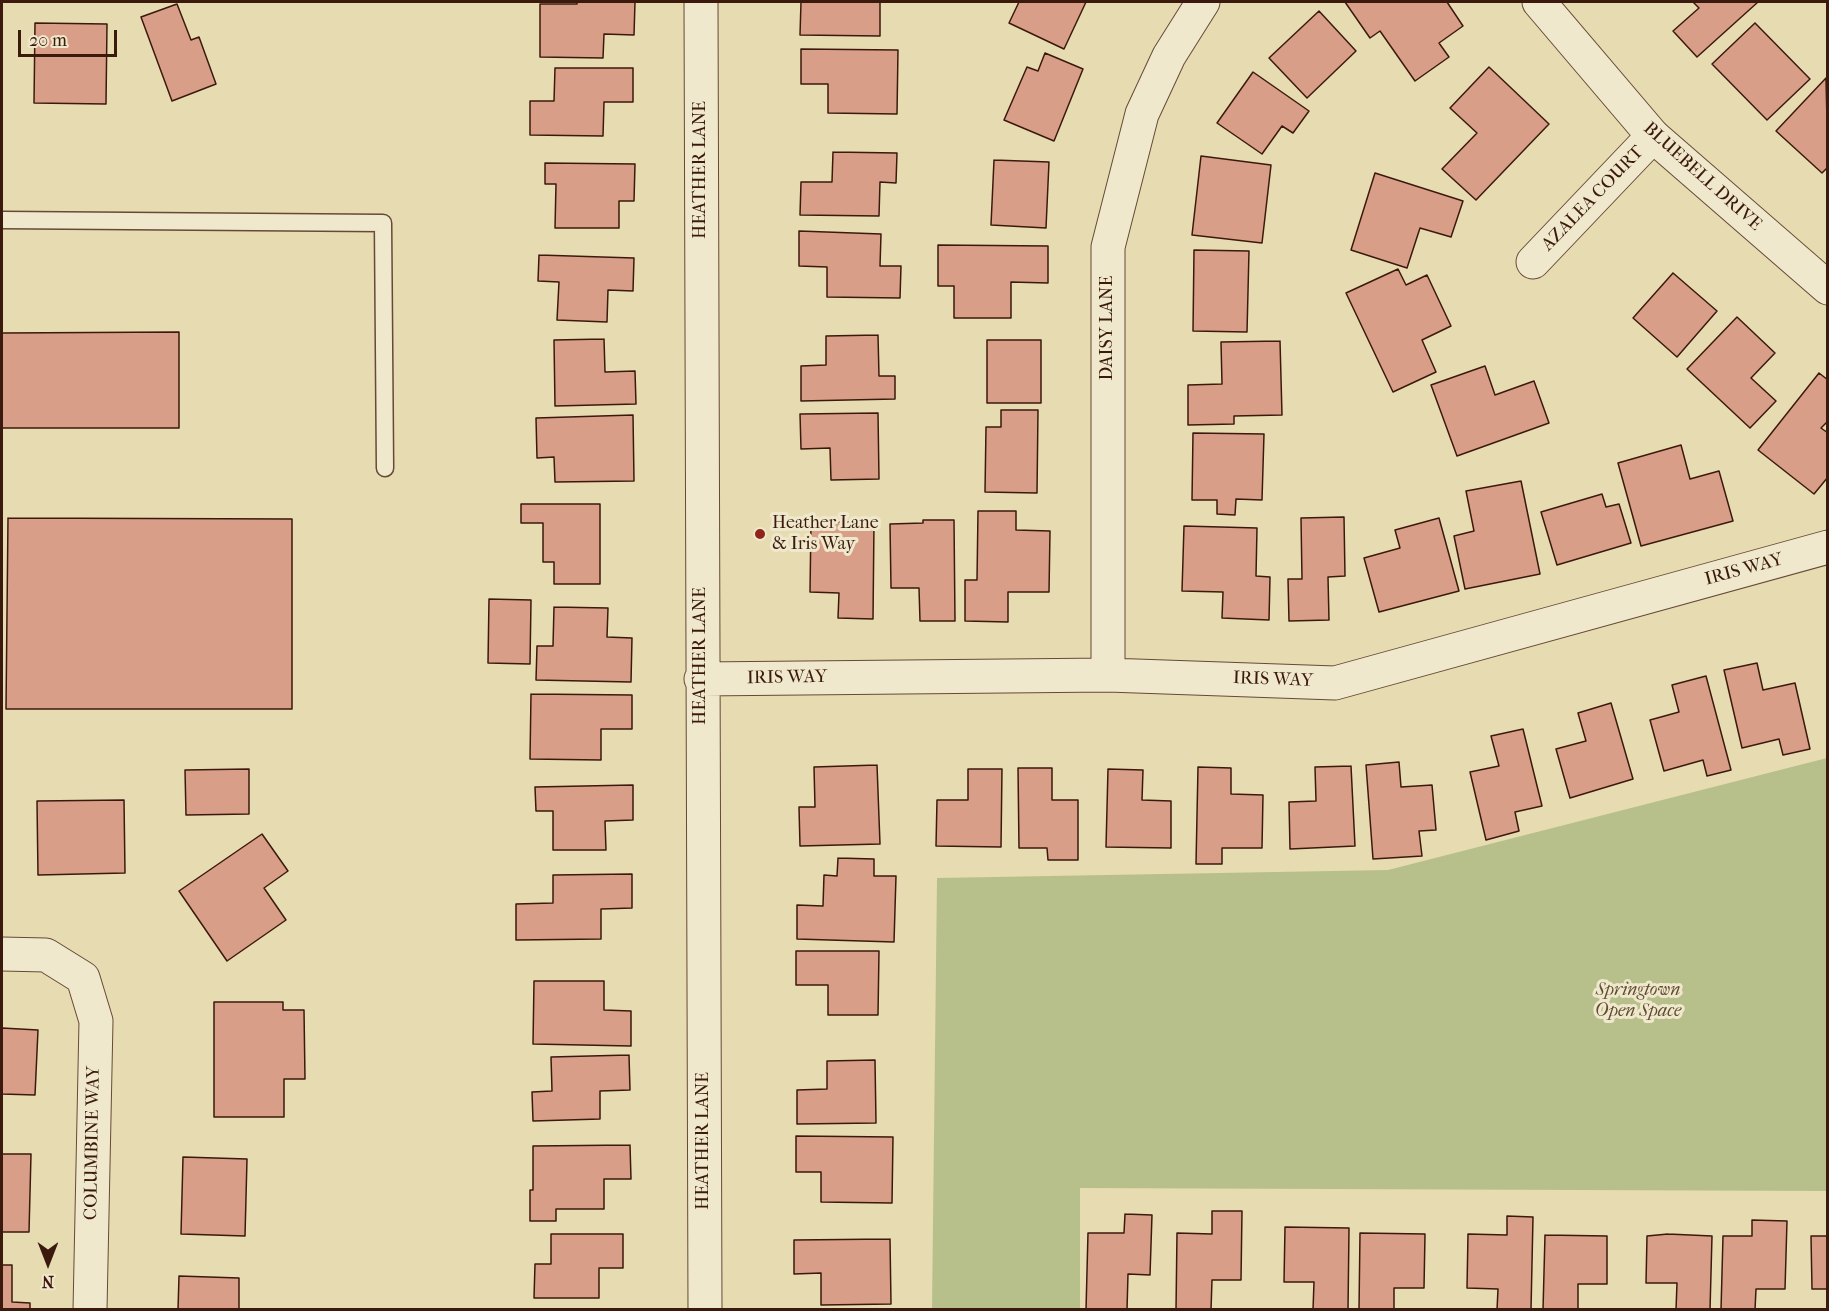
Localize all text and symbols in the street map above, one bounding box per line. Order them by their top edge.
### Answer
scale bar [21,18,120,56]
text: 20 m [29,30,67,51]
street label: HEATHER LANE [690,101,712,239]
street label: BLUEBELL DRIVE [1638,118,1766,236]
street label: AZALEA COURT [1537,142,1649,256]
street label: DAISY LANE [1097,276,1119,380]
place label: Heather Lane & Iris Way [772,513,879,556]
marker: Heather Lane & Iris Way [753,527,767,541]
street label: IRIS WAY [1702,549,1786,591]
street label: HEATHER LANE [690,587,712,725]
street label: IRIS WAY [747,667,827,689]
street label: IRIS WAY [1233,668,1313,692]
park label: Springtown Open Space [1595,980,1681,1022]
street label: COLUMBINE WAY [81,1066,105,1220]
street label: HEATHER LANE [693,1072,715,1210]
north arrow [18,1233,78,1293]
text: N [42,1272,54,1291]

